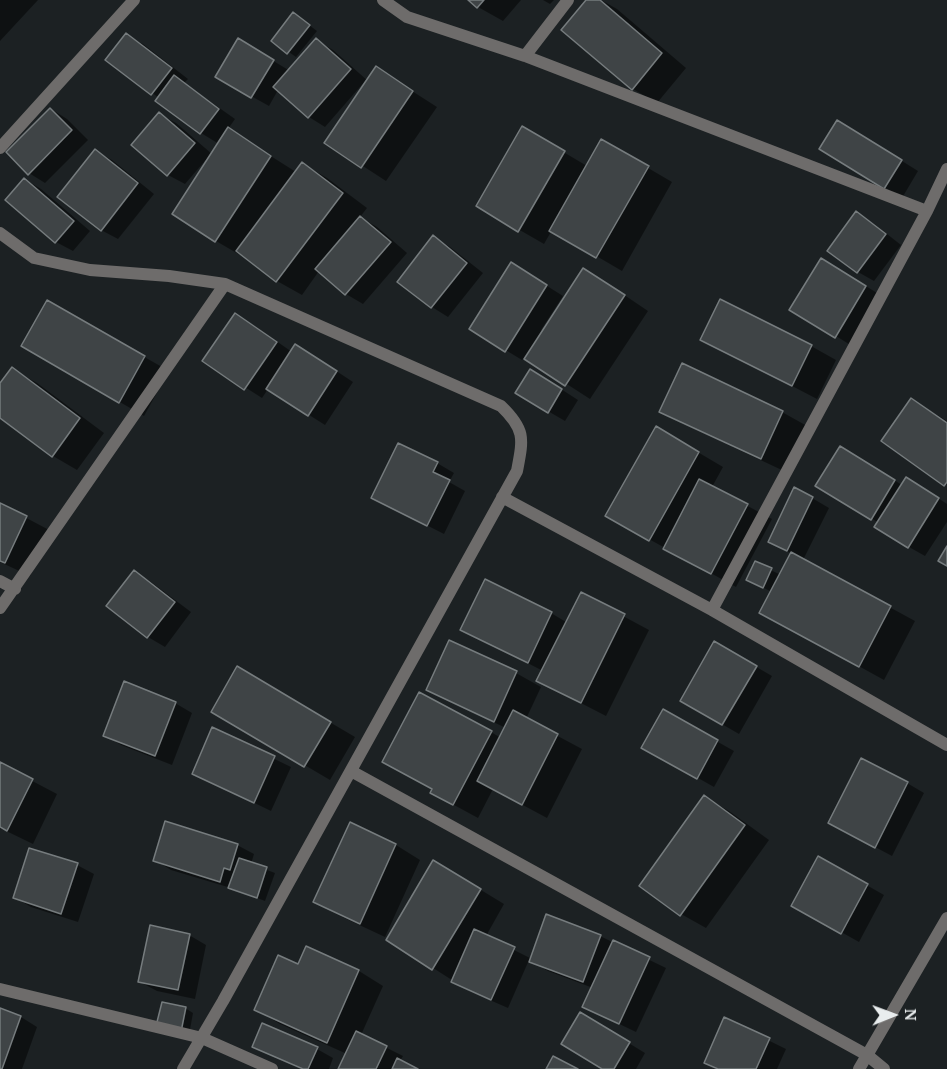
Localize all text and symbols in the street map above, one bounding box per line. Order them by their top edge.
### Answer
north arrow [863,985,923,1045]
text: N [900,1008,922,1021]

